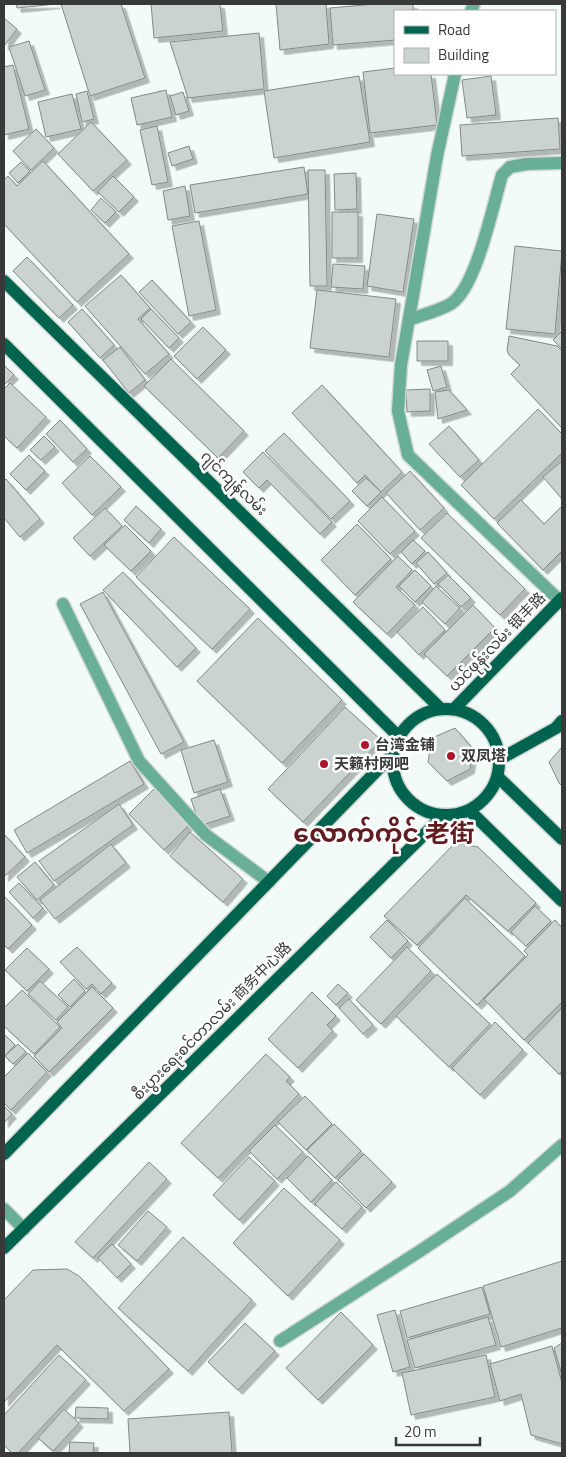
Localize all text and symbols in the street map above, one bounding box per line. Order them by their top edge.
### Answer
legend [394,10,556,75]
text: Road [438,18,470,41]
text: Building [438,43,489,66]
street label: ဂျင်ကျန်လမ်း [195,445,273,521]
street label: ယင်ဖုန်းလမ်း 银丰路 [443,587,551,697]
place label: 台湾金铺 [375,733,435,756]
marker: 台湾金铺 [359,739,371,751]
place label: 双凤塔 [461,744,506,767]
marker: 双凤塔 [445,750,457,762]
place label: 天籁村网吧 [334,752,409,775]
marker: 天籁村网吧 [318,758,330,770]
district label: လောက်ကိုင် 老街 [293,814,475,854]
street label: စီးပွားရေးစင်တာလမ်း 商务中心路 [127,936,297,1106]
scale bar [396,1414,480,1446]
text: 20 m [404,1420,437,1443]

